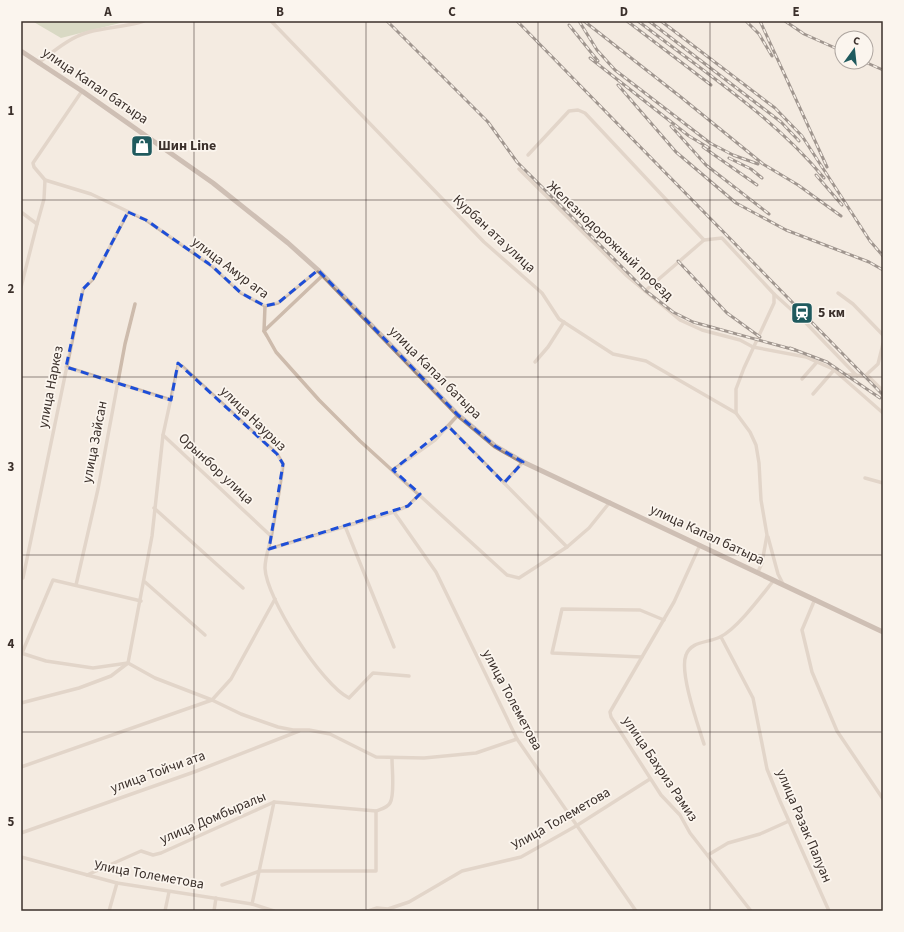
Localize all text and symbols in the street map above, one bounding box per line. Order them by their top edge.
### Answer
text: A [103,3,112,21]
text: B [276,3,284,21]
text: C [448,3,456,21]
text: D [620,3,628,21]
text: E [792,3,800,21]
north arrow [834,30,874,70]
text: С [851,33,862,49]
street label: улица Капал батыра [38,43,152,129]
text: 1 [8,102,15,120]
shop icon: Шин Line [129,133,155,159]
place label: Шин Line [158,136,216,156]
street label: Железнодорожный проезд [542,177,678,305]
street label: Курбан ата улица [448,190,540,278]
street label: улица Амур ага [187,232,273,304]
text: 2 [8,280,15,298]
station icon: 5 км [789,300,815,326]
place label: 5 км [818,303,845,323]
street label: улица Капал батыра [384,322,486,424]
street label: улица Наркез [33,344,69,430]
street label: улица Наурыз [215,382,291,456]
street label: улица Зайсан [77,399,113,485]
street label: Орынбор улица [174,429,258,509]
text: 3 [8,458,15,476]
street label: улица Капал батыра [646,500,768,570]
text: 4 [8,635,15,653]
street label: улица Толеметова [477,646,547,754]
street label: улица Бахриз Рамиз [617,712,703,826]
street label: улица Тойчи ата [108,746,208,798]
street label: улица Разак Палуан [771,766,837,886]
street label: Улица Толеметова [508,782,614,856]
street label: улица Домбыралы [157,787,269,849]
text: 5 [8,813,15,831]
street label: Улица Толеметова [92,855,206,895]

